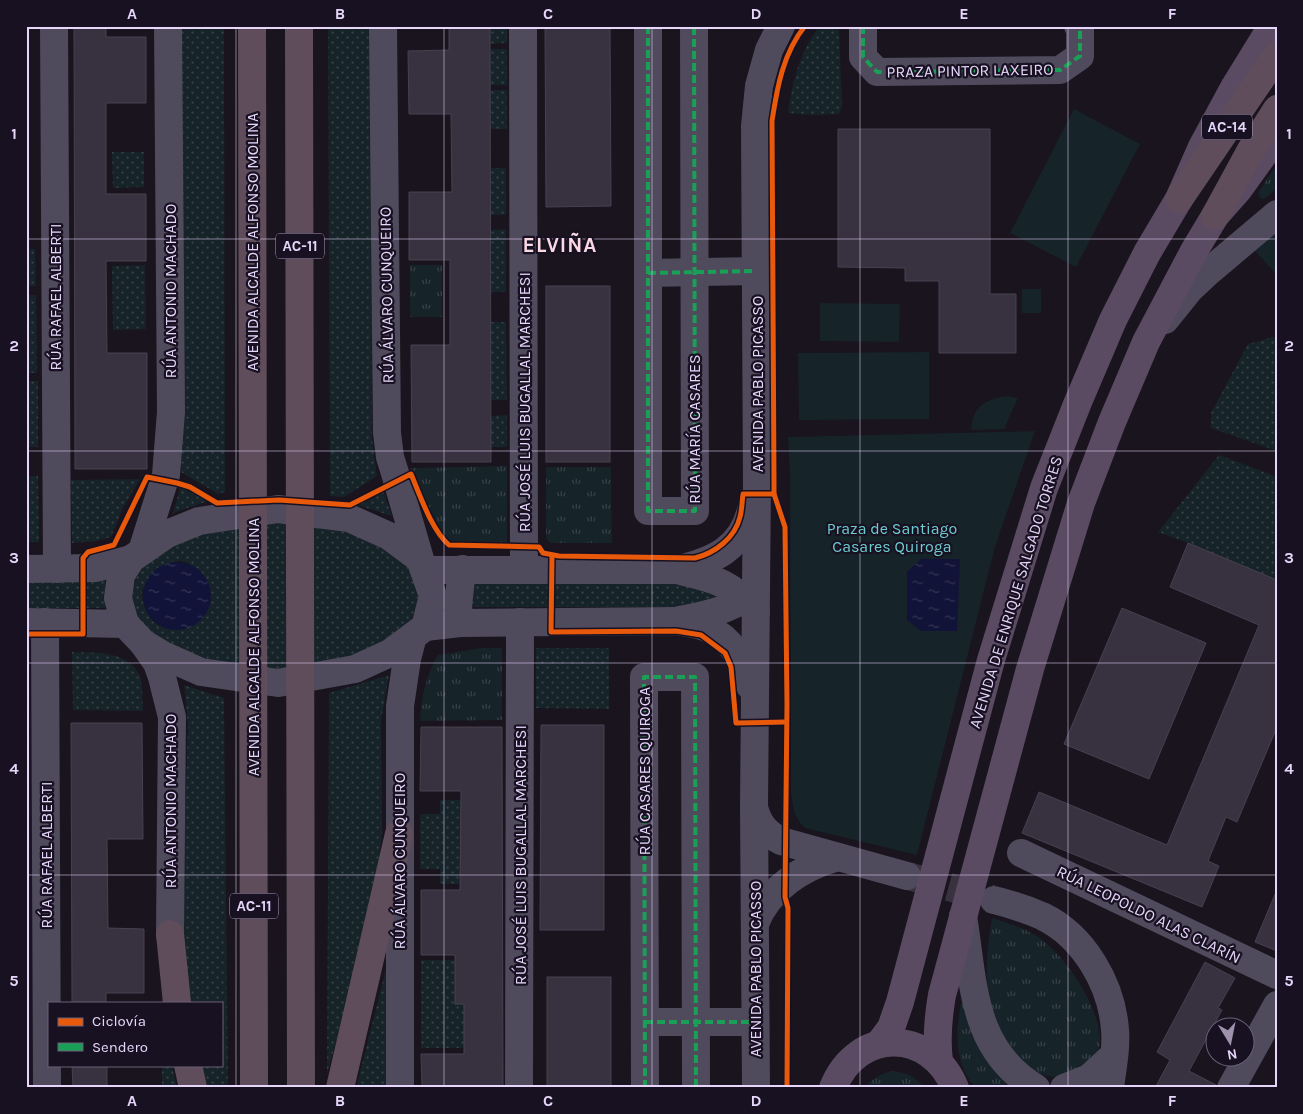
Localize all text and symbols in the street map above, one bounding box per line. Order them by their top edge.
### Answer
text: A [127,4,137,23]
text: B [335,4,345,23]
text: C [543,4,553,23]
text: D [751,4,762,23]
text: E [959,4,969,23]
text: F [1168,4,1177,23]
street label: PRAZA PINTOR LAXEIRO [886,60,1054,81]
street label: AVENIDA ALCALDE ALFONSO MOLINA [243,113,262,371]
road number: AC-14 [1202,114,1252,140]
text: 1 [11,124,17,143]
text: 1 [1286,124,1292,143]
street label: RÚA ANTONIO MACHADO [161,204,180,378]
street label: RÚA ÁLVARO CUNQUEIRO [375,207,398,383]
street label: RÚA RAFAEL ALBERTI [46,223,65,371]
district label: ELVIÑA [523,232,597,257]
road number: AC-11 [276,234,324,258]
street label: RÚA JOSÉ LUIS BUGALLAL MARCHESI [515,272,534,532]
street label: AVENIDA PABLO PICASSO [748,296,767,472]
text: 2 [9,336,19,355]
text: 2 [1284,336,1294,355]
street label: RÚA MARÍA CASARES [685,354,704,504]
street label: AVENIDA DE ENRIQUE SALGADO TORRES [965,454,1066,731]
street label: AVENIDA ALCALDE ALFONSO MOLINA [244,518,263,776]
park label: Praza de Santiago Casares Quiroga [827,519,957,556]
text: 3 [9,548,19,567]
text: 3 [1284,548,1294,567]
street label: RÚA CASARES QUIROGA [635,687,654,855]
street label: RÚA ANTONIO MACHADO [161,714,180,888]
street label: RÚA JOSÉ LUIS BUGALLAL MARCHESI [511,725,530,985]
text: 4 [9,759,19,778]
text: 4 [1284,759,1294,778]
street label: RÚA ÁLVARO CUNQUEIRO [390,773,409,949]
street label: RÚA RAFAEL ALBERTI [37,781,56,929]
street label: RÚA LEOPOLDO ALAS CLARÍN [1054,862,1244,967]
street label: AVENIDA PABLO PICASSO [746,881,765,1057]
road number: AC-11 [230,894,278,918]
text: 5 [9,971,19,990]
text: 5 [1284,971,1294,990]
legend [48,1002,222,1066]
text: Ciclovía [92,1012,146,1030]
north arrow [1206,1016,1256,1066]
text: Sendero [92,1038,148,1056]
text: N [1226,1045,1239,1064]
text: A [127,1091,137,1110]
text: B [335,1091,345,1110]
text: C [543,1091,553,1110]
text: D [751,1091,762,1110]
text: E [959,1091,969,1110]
text: F [1168,1091,1177,1110]

